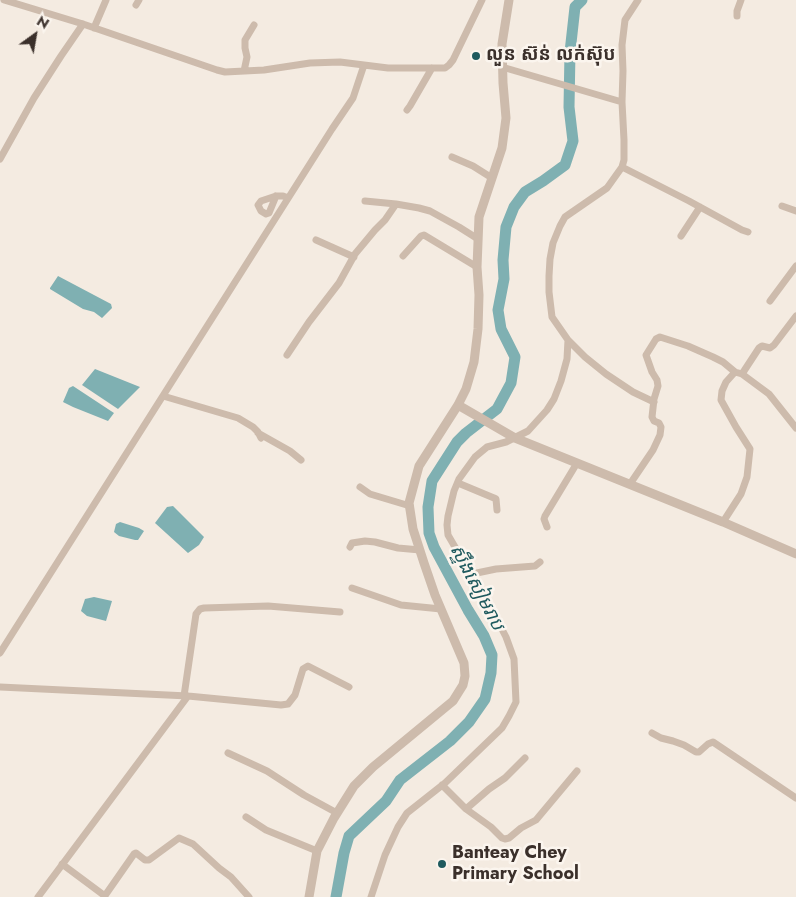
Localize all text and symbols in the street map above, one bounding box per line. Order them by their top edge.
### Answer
north arrow [10,10,60,60]
text: N [33,11,53,34]
place label: លួន ស៊ន់ លក់ស៊ុប [486,45,616,67]
marker: លួន ស៊ន់ លក់ស៊ុប [470,50,482,62]
water label: ស្ទឹងសៀមរាប [444,541,508,635]
place label: Banteay Chey Primary School [452,843,579,886]
marker: Banteay Chey Primary School [436,858,448,870]

